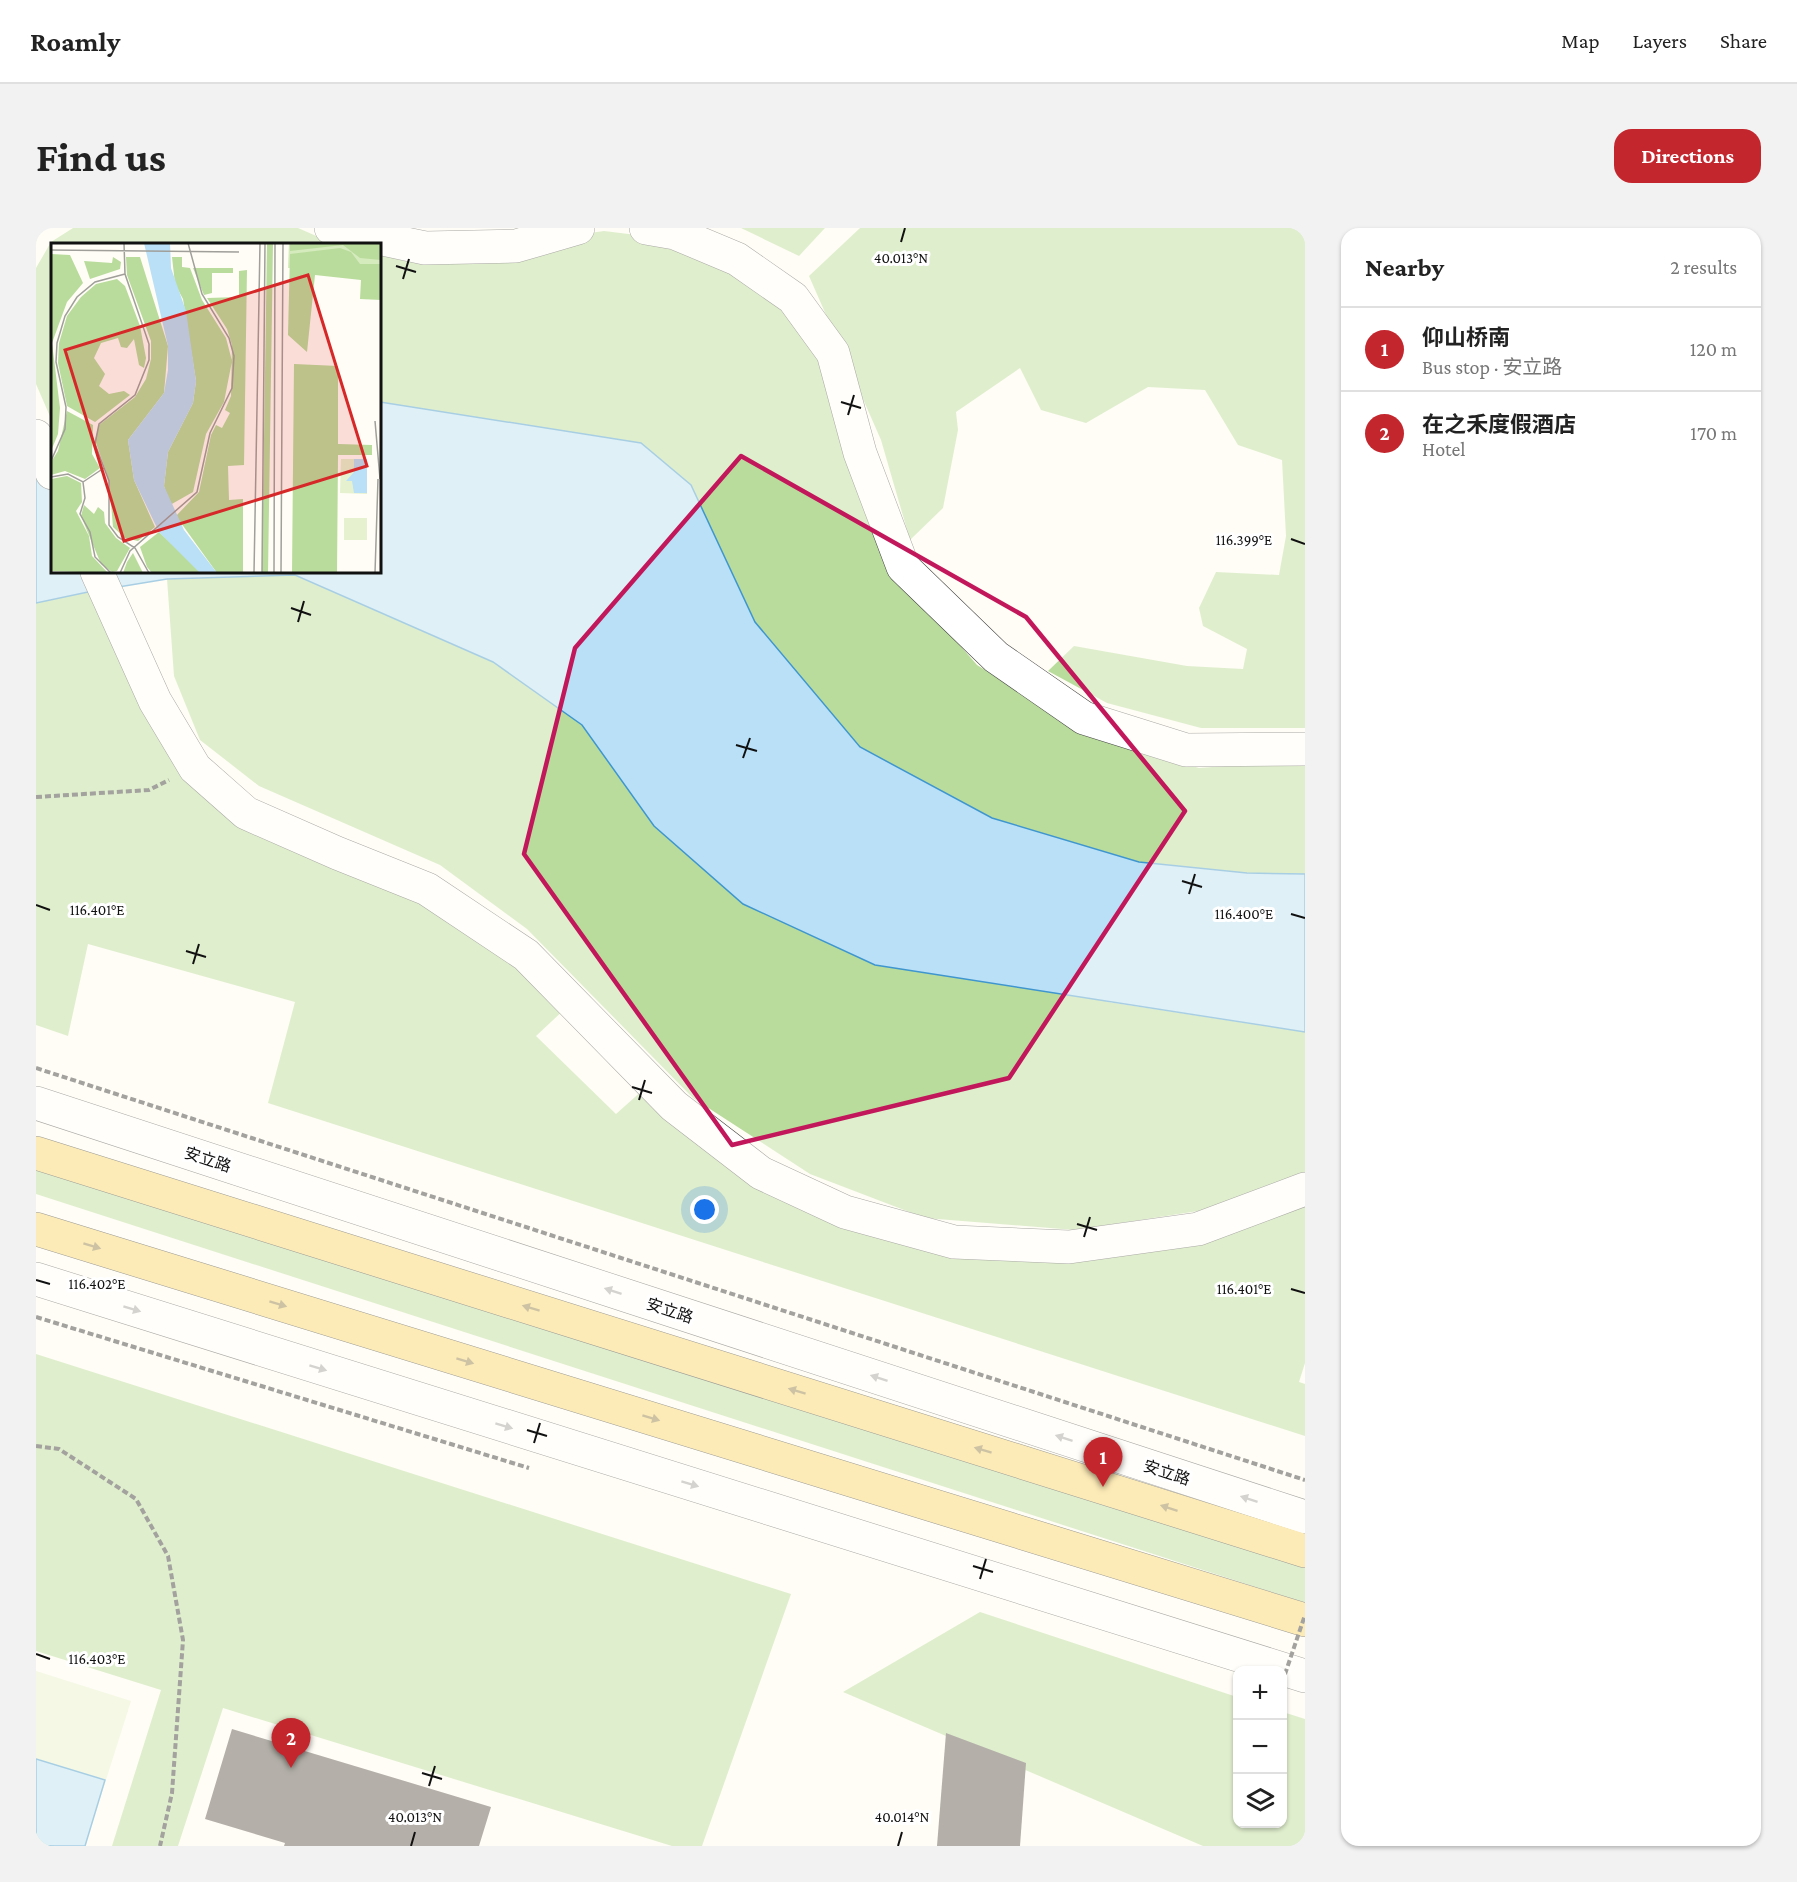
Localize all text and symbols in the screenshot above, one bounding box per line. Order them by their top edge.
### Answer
text: Roamly [30,26,120,57]
text: Map [1561,29,1600,53]
text: Layers [1633,29,1687,53]
text: Share [1720,29,1767,53]
button: Directions [1614,129,1761,183]
text: Find us [36,133,166,180]
inset map [51,243,381,573]
text: 40.013°N [874,250,928,266]
text: Nearby [1365,253,1444,282]
text: 2 results [1670,256,1737,278]
text: 仰山桥南 [1422,325,1510,350]
text: 1 [1381,338,1388,360]
text: 120 m [1690,338,1737,360]
text: Bus stop · 安立路 [1422,356,1562,378]
text: 在之禾度假酒店 [1422,412,1576,437]
text: 2 [1379,422,1390,444]
text: 170 m [1690,422,1737,444]
text: Hotel [1422,438,1466,460]
text: 116.399°E [1216,532,1272,548]
text: 116.401°E [70,902,124,918]
text: 116.400°E [1215,906,1273,922]
street label: 安立路 [182,1144,233,1175]
your location [690,1195,719,1224]
one-way arrow [83,1242,101,1252]
text: 116.402°E [69,1276,125,1292]
text: 116.401°E [1217,1281,1271,1297]
one-way arrow [604,1286,622,1296]
street label: 安立路 [644,1295,695,1326]
one-way arrow [269,1300,287,1309]
one-way arrow [522,1303,540,1312]
one-way arrow [123,1305,141,1314]
one-way arrow [456,1357,474,1366]
one-way arrow [309,1363,327,1373]
one-way arrow [870,1373,888,1382]
one-way arrow [788,1386,806,1395]
one-way arrow [642,1414,660,1423]
one-way arrow [495,1422,513,1431]
one-way arrow [1055,1433,1073,1443]
pin: 1 [1084,1438,1122,1487]
one-way arrow [974,1445,992,1454]
street label: 安立路 [1141,1457,1192,1488]
one-way arrow [681,1480,699,1489]
one-way arrow [1240,1494,1258,1503]
one-way arrow [1160,1503,1178,1512]
text: 116.403°E [69,1651,125,1667]
map controls [1233,1666,1287,1828]
button: + [1233,1666,1287,1720]
pin: 2 [272,1718,310,1768]
button: − [1233,1720,1287,1774]
button: layers [1233,1774,1287,1828]
text: 40.013°N [388,1809,442,1825]
text: 40.014°N [875,1809,930,1825]

